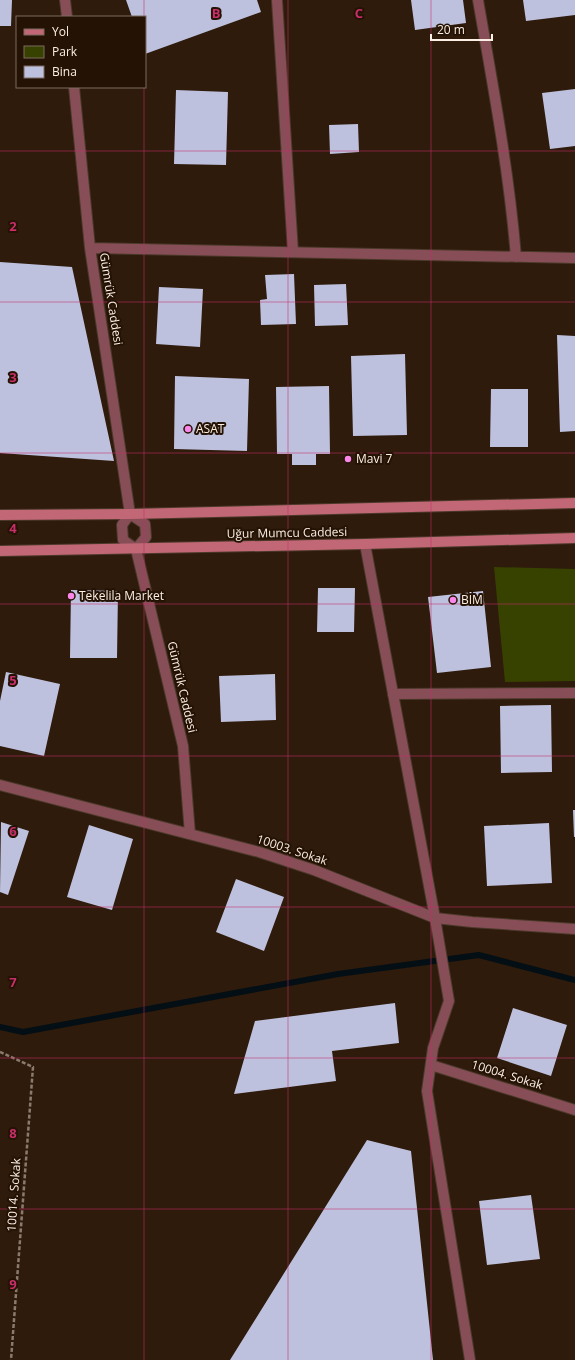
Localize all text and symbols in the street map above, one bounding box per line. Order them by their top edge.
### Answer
text: B [212,4,221,22]
text: C [355,4,363,22]
legend [16,16,146,88]
scale bar [431,16,492,42]
text: 20 m [437,21,465,38]
text: Yol [52,23,69,40]
text: Park [52,43,78,60]
text: Bina [52,63,77,80]
text: 2 [9,217,17,235]
street label: Gümrük Caddesi [96,252,127,346]
text: 3 [9,368,17,386]
place label: ASAT [196,420,225,437]
marker: ASAT [183,424,193,434]
place label: Mavi 7 [356,450,393,467]
marker: Mavi 7 [343,454,353,464]
text: 4 [9,519,17,537]
street label: Uğur Mumcu Caddesi [227,523,347,542]
place label: Tekelila Market [79,587,164,604]
marker: Tekelila Market [66,591,76,601]
place label: BİM [461,591,483,608]
marker: BİM [448,595,458,605]
street label: Gümrük Caddesi [164,640,201,734]
text: 5 [9,671,17,689]
text: 6 [9,822,17,840]
street label: 10003. Sokak [255,830,330,869]
text: 7 [9,973,17,991]
street label: 10004. Sokak [469,1056,546,1094]
text: 8 [9,1124,17,1142]
street label: 10014. Sokak [2,1157,25,1232]
text: 9 [9,1275,17,1293]

